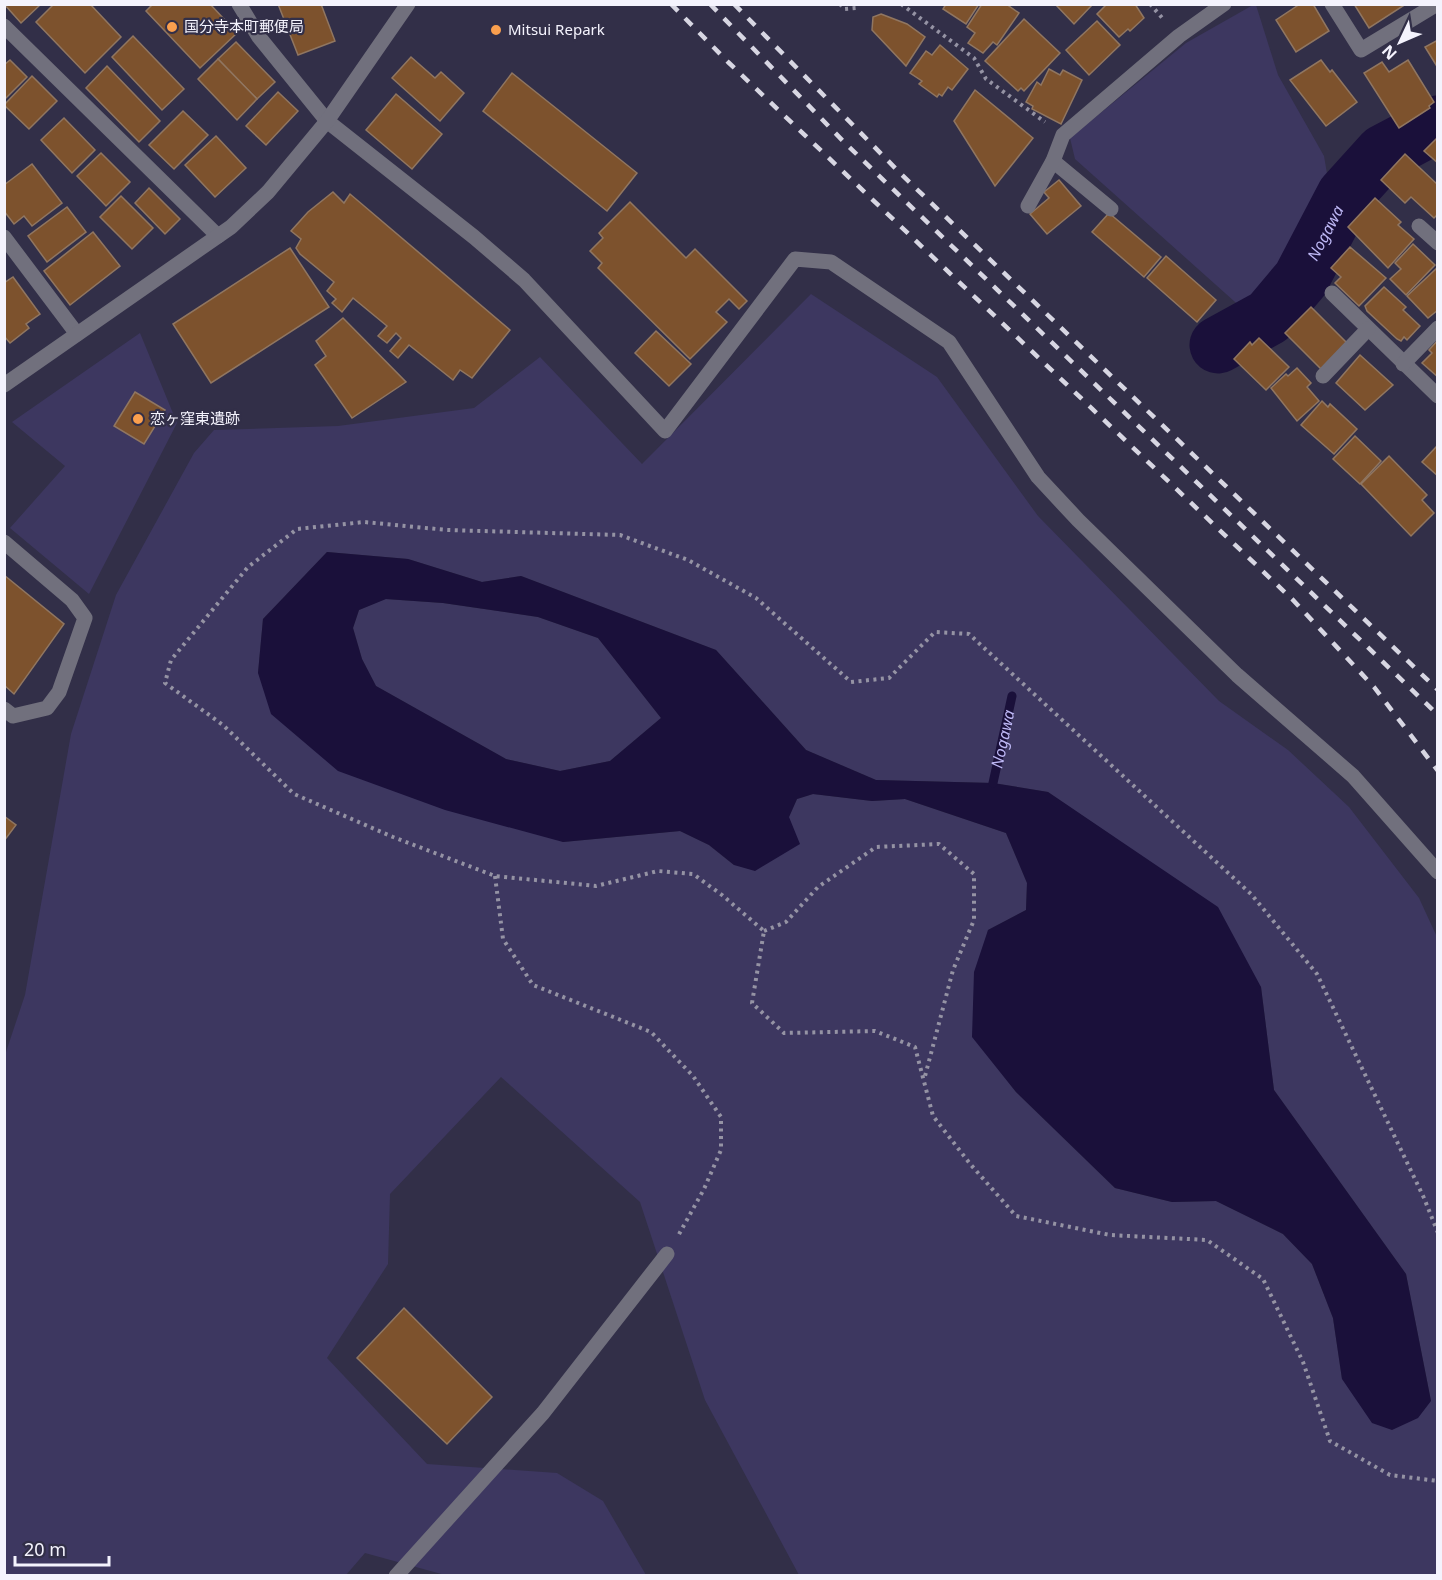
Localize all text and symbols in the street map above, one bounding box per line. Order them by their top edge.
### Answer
north arrow [1370,12,1430,72]
place label: 国分寺本町郵便局 [184,16,304,36]
place label: Mitsui Repark [508,19,605,39]
marker: 国分寺本町郵便局 [165,20,179,34]
marker: Mitsui Repark [489,23,503,37]
text: N [1377,40,1402,65]
water label: Nogawa [1302,201,1349,264]
place label: 恋ヶ窪東遺跡 [150,408,240,428]
marker: 恋ヶ窪東遺跡 [131,412,145,426]
water label: Nogawa [986,708,1020,770]
scale bar [15,1529,110,1567]
text: 20 m [24,1537,66,1561]

